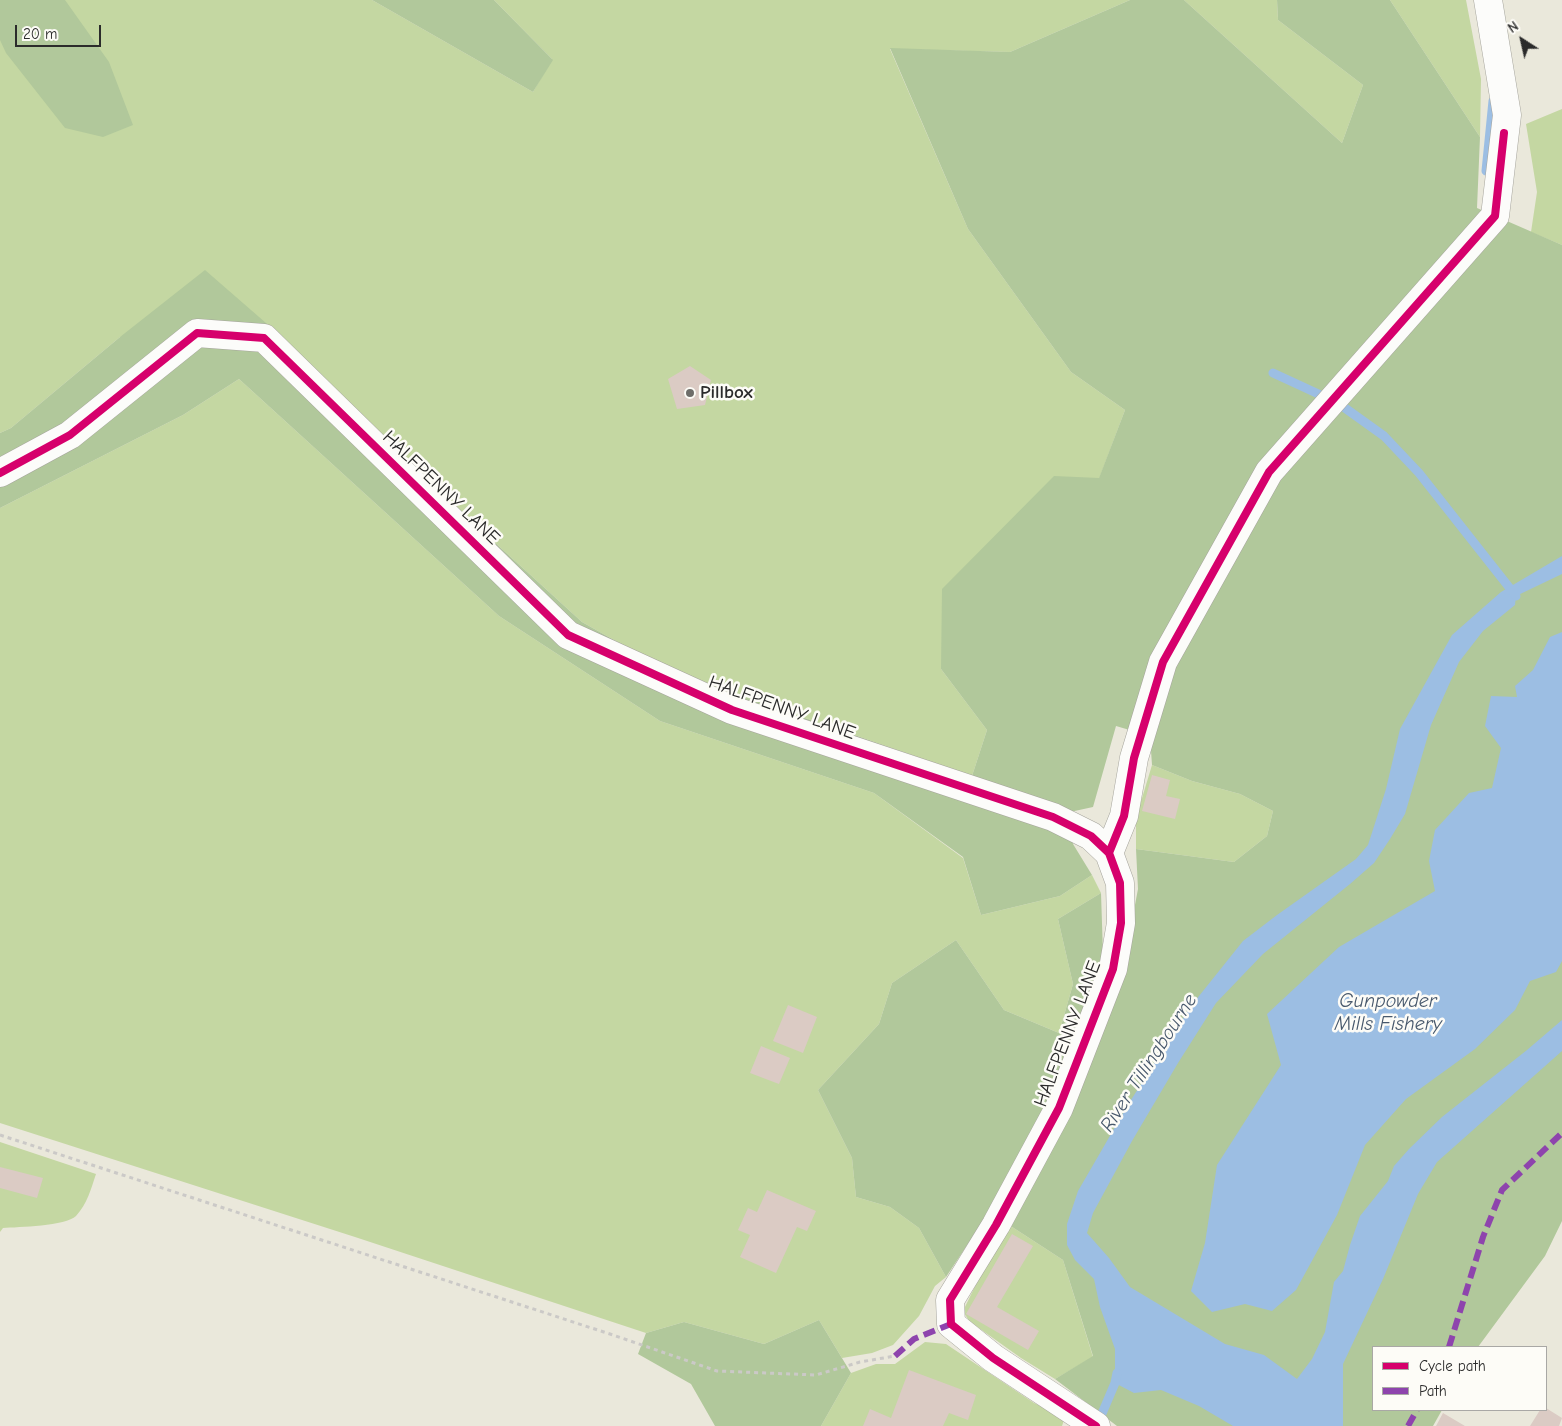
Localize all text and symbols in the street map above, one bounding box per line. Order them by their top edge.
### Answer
scale bar [18,15,104,47]
north arrow [1497,15,1547,65]
text: N [1504,18,1522,37]
text: 20 m [23,25,57,43]
place label: Pillbox [700,382,753,404]
marker: Pillbox [684,387,696,399]
street label: HALFPENNY LANE [378,426,504,550]
street label: HALFPENNY LANE [706,671,858,745]
street label: HALFPENNY LANE [1030,958,1106,1110]
water label: River Tillingbourne [1095,989,1203,1137]
water label: Gunpowder Mills Fishery [1334,989,1442,1036]
legend [1372,1346,1547,1411]
text: Cycle path [1419,1357,1486,1375]
text: Path [1419,1382,1447,1400]

